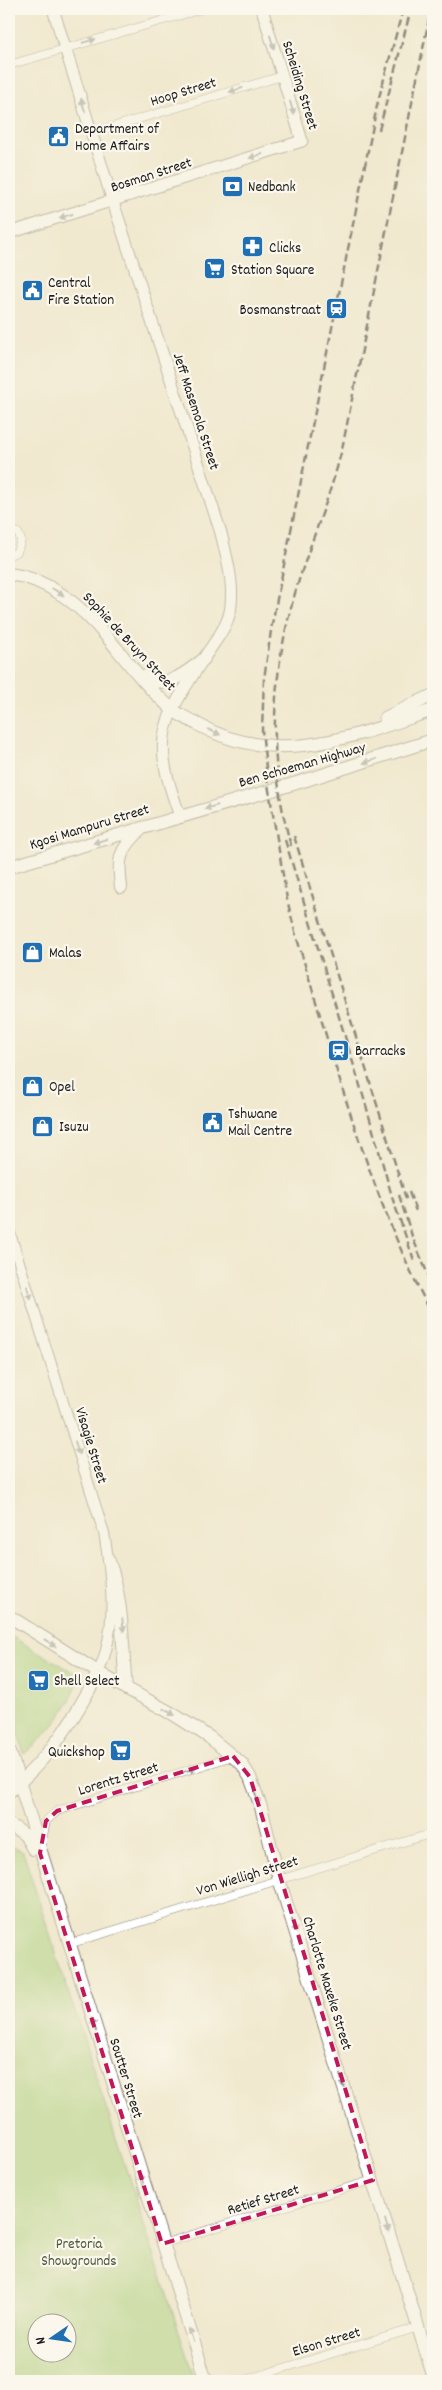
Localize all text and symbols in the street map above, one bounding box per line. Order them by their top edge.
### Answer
one-way arrow [269,35,276,50]
one-way arrow [82,36,97,44]
street label: Scheiding Street [275,38,323,133]
street label: Hoop Street [148,72,220,113]
one-way arrow [228,86,243,94]
one-way arrow [79,97,87,112]
one-way arrow [289,101,297,116]
place label: Department of Home Affairs [75,119,160,158]
public building icon: Department of Home Affairs [47,125,71,149]
street label: Bosman Street [108,152,196,199]
one-way arrow [248,152,263,160]
bank icon: Nedbank [220,174,244,198]
place label: Nedbank [248,177,296,199]
one-way arrow [58,212,73,220]
pharmacy icon: Clicks [241,235,265,259]
place label: Clicks [269,238,301,260]
supermarket icon: Station Square [203,257,227,281]
place label: Station Square [231,260,315,282]
place label: Central Fire Station [48,273,114,312]
public building icon: Central Fire Station [20,279,44,303]
station icon: Bosmanstraat [325,297,349,321]
place label: Bosmanstraat [240,300,321,322]
street label: Jeff Masemola Street [166,350,225,473]
one-way arrow [51,588,64,597]
street label: Sophie de Bruyn Street [77,588,181,697]
one-way arrow [207,729,221,737]
street label: Ben Schoeman Highway [236,737,370,795]
one-way arrow [363,757,378,765]
street label: Kgosi Mampuru Street [27,799,153,857]
one-way arrow [203,803,218,811]
one-way arrow [92,837,107,845]
shop icon: Malas [21,940,45,964]
place label: Malas [49,943,82,965]
station icon: Barracks [327,1038,351,1062]
place label: Barracks [355,1041,406,1063]
shop icon: Opel [21,1074,45,1098]
place label: Opel [49,1077,75,1099]
place label: Tshwane Mail Centre [228,1104,293,1143]
public building icon: Tshwane Mail Centre [200,1110,224,1134]
shop icon: Isuzu [31,1114,55,1138]
place label: Isuzu [59,1117,89,1139]
one-way arrow [25,1286,33,1301]
street label: Visagie Street [68,1405,112,1487]
one-way arrow [74,1441,82,1456]
one-way arrow [119,1618,127,1634]
one-way arrow [43,1638,56,1647]
supermarket icon: Shell Select [26,1668,50,1692]
place label: Shell Select [54,1671,120,1693]
one-way arrow [162,1708,176,1716]
supermarket icon: Quickshop [109,1739,133,1763]
place label: Quickshop [48,1742,105,1764]
street label: Lorentz Street [76,1757,162,1803]
one-way arrow [182,1765,197,1773]
one-way arrow [254,1790,261,1805]
street label: Von Wielligh Street [194,1851,302,1903]
street label: Charlotte Maxeke Street [295,1914,357,2054]
one-way arrow [290,1918,298,1933]
one-way arrow [89,2017,97,2032]
street label: Soutter Street [102,2036,148,2122]
one-way arrow [338,2074,346,2089]
one-way arrow [138,2172,146,2187]
street label: Retief Street [225,2179,303,2222]
one-way arrow [384,2219,392,2234]
park label: Pretoria Showgrounds [41,2234,117,2273]
north arrow [28,2312,78,2362]
street label: Elson Street [290,2322,364,2364]
one-way arrow [187,2327,195,2342]
text: N [31,2335,52,2346]

